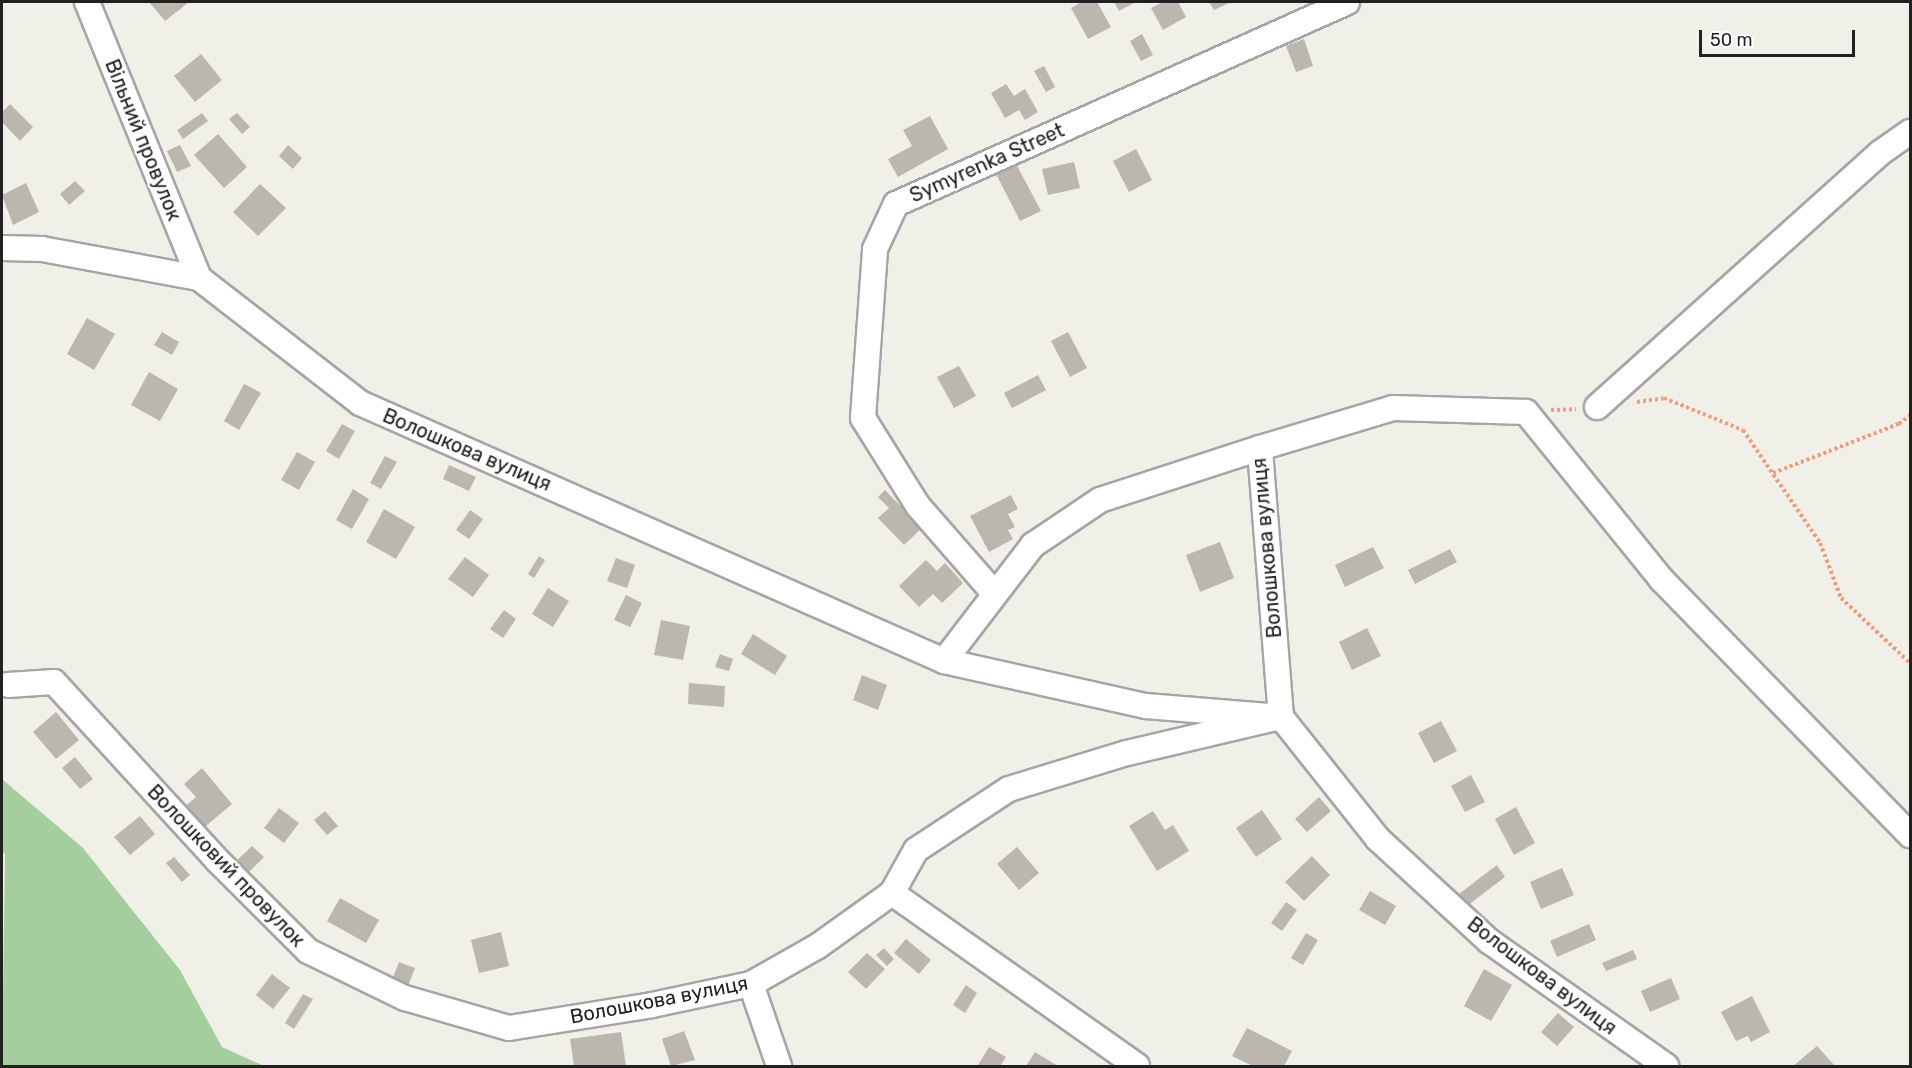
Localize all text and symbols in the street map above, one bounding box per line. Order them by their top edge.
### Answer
scale bar [1702,18,1858,56]
text: 50 m [1710,29,1753,51]
street label: Вільний провулок [100,56,186,224]
street label: Symyrenka Street [906,118,1068,208]
street label: Волошкова вулиця [379,404,555,496]
street label: Волошкова вулиця [1247,457,1287,639]
street label: Волошковий провулок [142,780,310,952]
street label: Волошкова вулиця [1463,912,1621,1040]
street label: Волошкова вулиця [568,971,750,1029]

